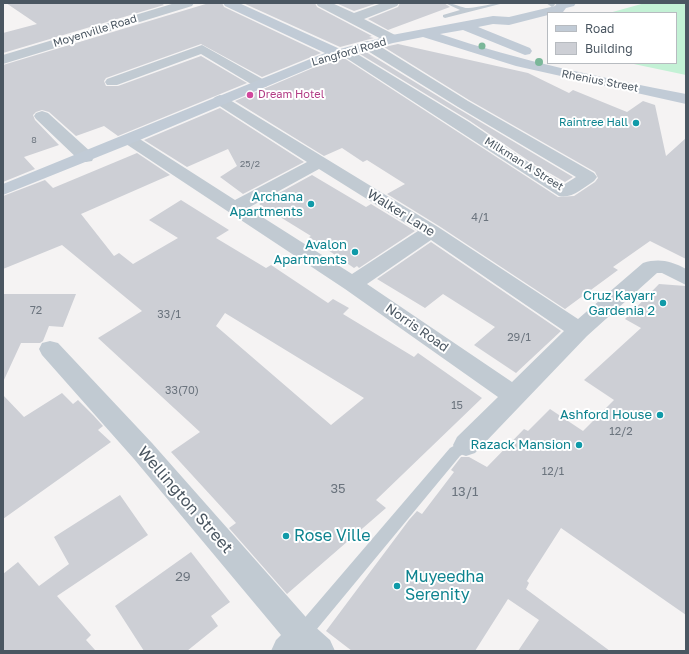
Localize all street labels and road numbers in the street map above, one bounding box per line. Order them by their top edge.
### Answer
street label: Moyenville Road [52,12,138,50]
street label: Langford Road [310,35,388,69]
street label: Rhenius Street [560,67,640,95]
street label: Milkman A Street [482,134,566,194]
street label: Walker Lane [364,186,438,240]
street label: Norris Road [383,301,451,355]
street label: Wellington Street [133,443,237,557]

